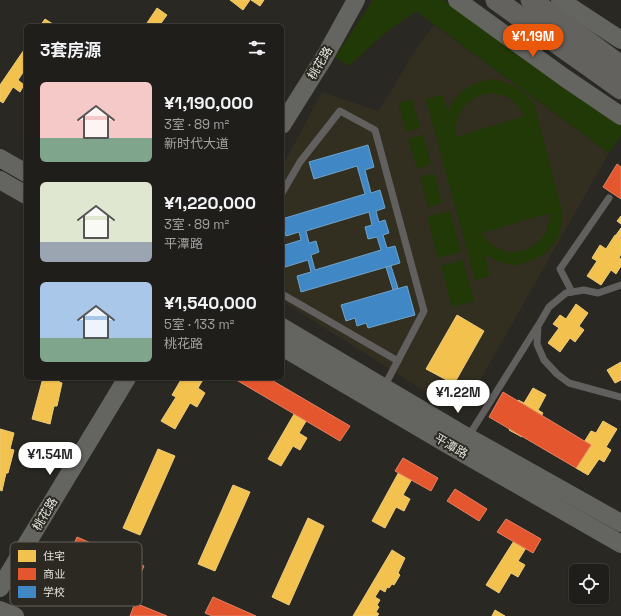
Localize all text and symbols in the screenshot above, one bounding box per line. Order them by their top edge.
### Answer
pin: ¥1.19M [500,24,566,58]
text: ¥1.19M [512,28,554,45]
icon: filters [246,37,268,59]
text: 3套房源 [40,39,101,61]
street label: 桃花路 [304,43,336,83]
text: ¥1,190,000 [164,92,253,114]
icon: home [72,98,120,146]
text: 3室 · 89 m² [164,116,229,133]
text: 新时代大道 [164,135,229,152]
text: ¥1,220,000 [164,192,256,214]
icon: home [72,198,120,246]
text: 3室 · 89 m² [164,216,229,233]
text: 平潭路 [164,235,203,252]
text: ¥1,540,000 [164,292,257,314]
icon: home [72,298,120,346]
text: 5室 · 133 m² [164,316,234,333]
text: 桃花路 [164,335,203,352]
pin: ¥1.22M [425,380,491,414]
text: ¥1.22M [436,384,480,401]
street label: 平潭路 [431,430,471,462]
pin: ¥1.54M [17,442,83,476]
text: ¥1.54M [27,446,73,463]
street label: 桃花路 [29,494,61,534]
legend [10,542,142,606]
text: 住宅 [43,549,65,563]
map controls [569,564,609,604]
button: locate [569,564,609,604]
text: 商业 [43,567,65,581]
text: 学校 [43,585,65,599]

